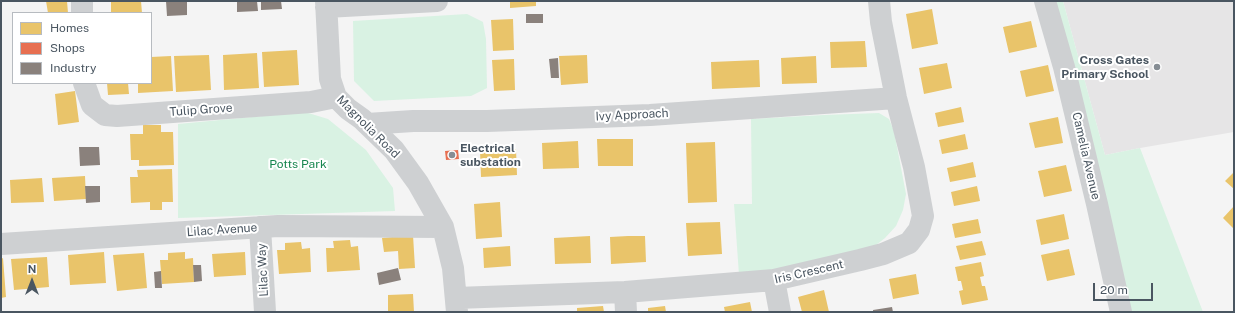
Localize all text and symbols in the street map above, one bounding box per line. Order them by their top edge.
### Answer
legend [12,12,152,84]
text: Homes [50,21,89,35]
text: Shops [50,41,85,55]
place label: Cross Gates Primary School [1061,53,1149,81]
text: Industry [50,61,96,75]
marker: Cross Gates Primary School [1152,62,1162,72]
street label: Magnolia Road [334,93,402,161]
street label: Tulip Grove [169,101,233,119]
street label: Ivy Approach [595,106,669,124]
street label: Camelia Avenue [1069,111,1103,201]
place label: Electrical substation [460,141,521,169]
marker: Electrical substation [447,150,457,160]
park label: Potts Park [269,157,327,171]
street label: Lilac Avenue [186,220,258,240]
street label: Lilac Way [254,243,272,297]
street label: Iris Crescent [773,257,845,287]
north arrow [12,261,52,301]
text: N [28,263,36,275]
scale bar [1095,275,1155,301]
text: 20 m [1100,283,1128,297]

